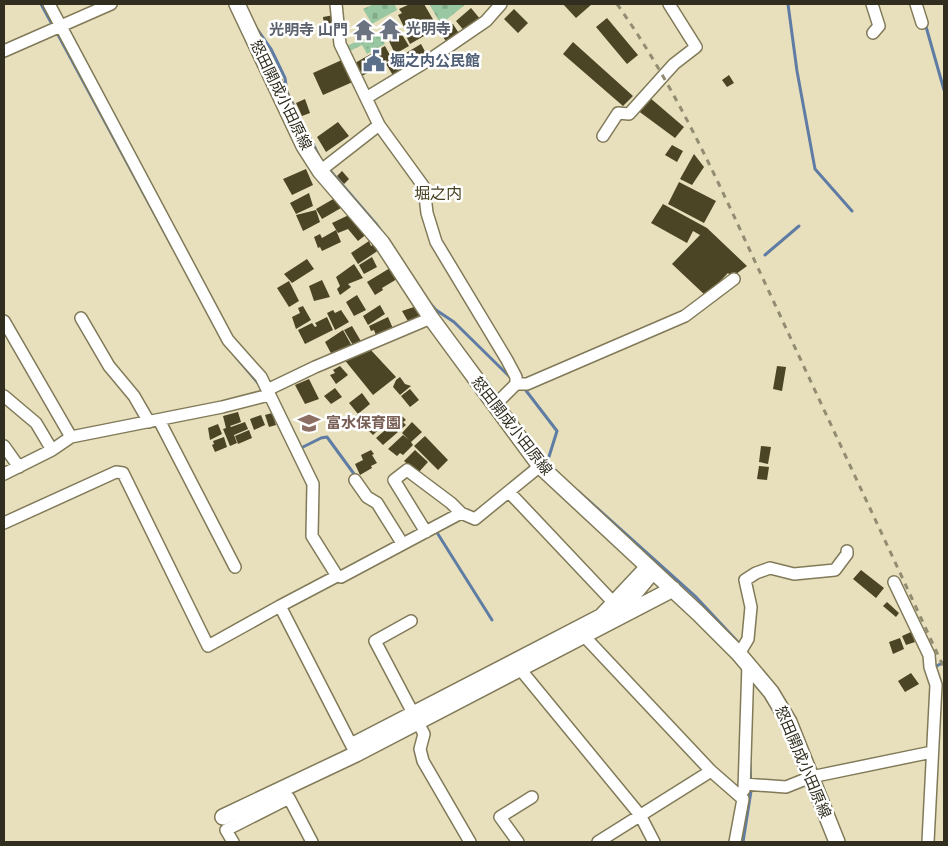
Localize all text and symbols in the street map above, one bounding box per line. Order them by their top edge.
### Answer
temple icon: 光明寺 [377,16,403,42]
temple icon: 光明寺 山門 [351,17,377,43]
place label: 光明寺 [406,19,451,38]
place label: 光明寺 山門 [269,20,348,39]
street label: 怒田開成小田原線 [247,37,316,153]
public building icon: 堀之内公民館 [361,48,387,74]
place label: 堀之内公民館 [390,51,480,70]
district label: 堀之内 [414,183,462,203]
street label: 怒田開成小田原線 [468,373,557,479]
school or university icon: 富水保育園 [296,410,322,436]
place label: 富水保育園 [326,413,401,432]
street label: 怒田開成小田原線 [771,703,836,821]

